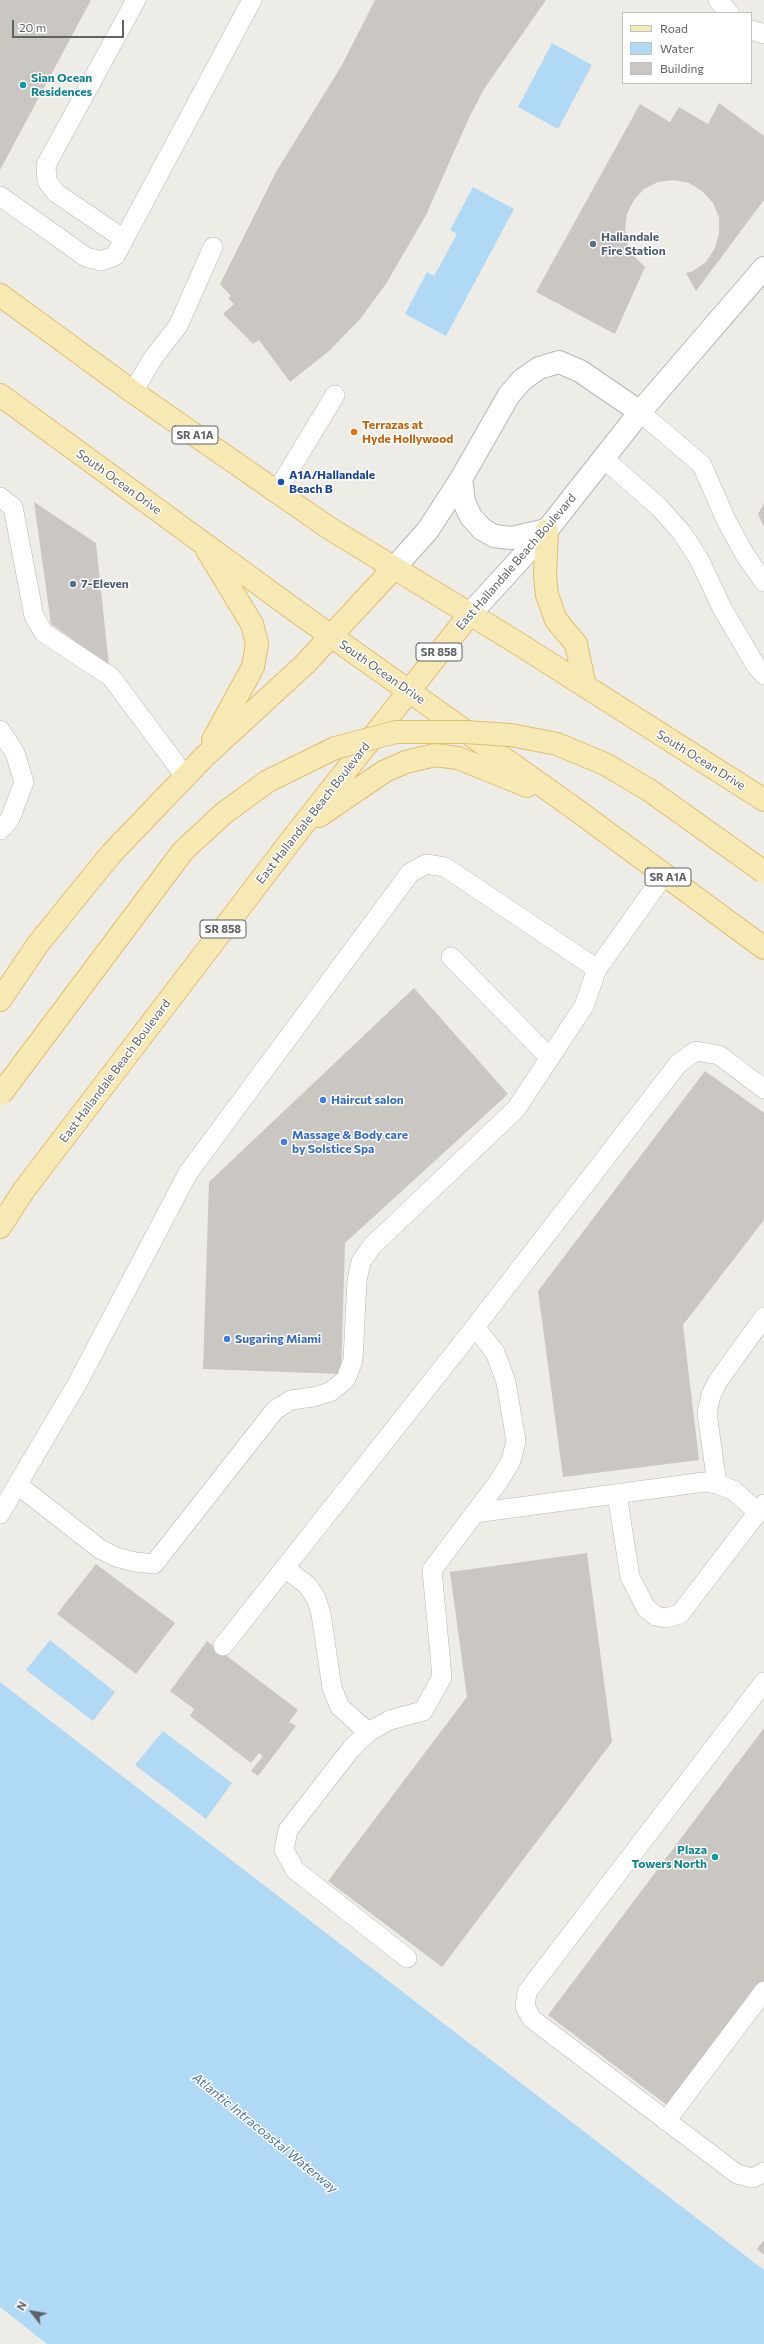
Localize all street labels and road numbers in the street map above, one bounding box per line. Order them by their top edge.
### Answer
road number: SR A1A [172,426,218,444]
street label: South Ocean Drive [74,446,164,518]
street label: East Hallandale Beach Boulevard [453,491,579,633]
street label: South Ocean Drive [336,637,428,707]
road number: SR 858 [416,643,462,661]
street label: South Ocean Drive [654,727,748,793]
street label: East Hallandale Beach Boulevard [253,739,373,887]
road number: SR A1A [645,868,691,886]
road number: SR 858 [200,920,246,938]
street label: East Hallandale Beach Boulevard [56,997,174,1145]

